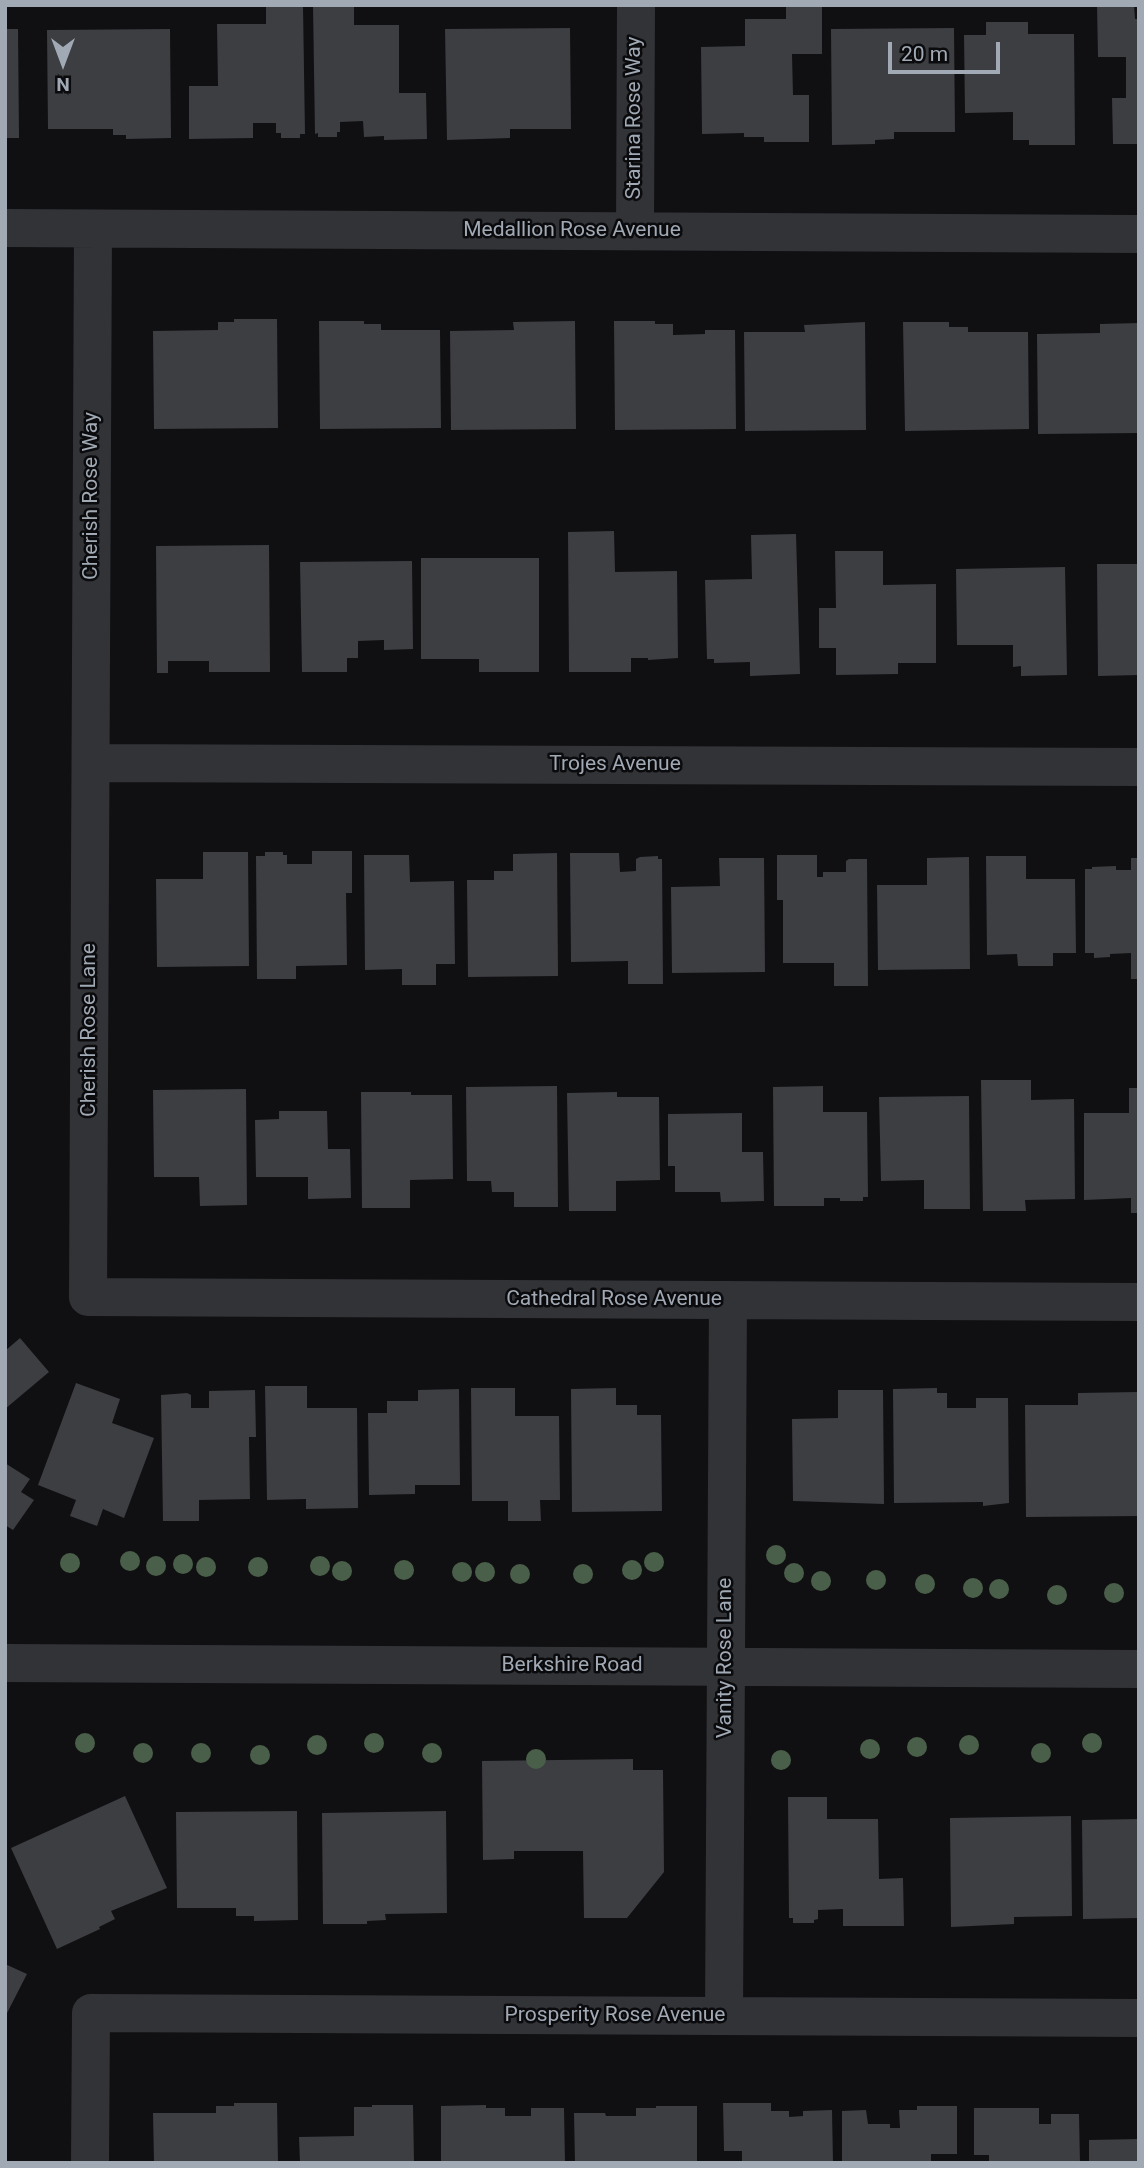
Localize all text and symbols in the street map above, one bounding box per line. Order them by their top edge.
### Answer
north arrow [28,28,98,98]
scale bar [892,28,1004,72]
street label: Starina Rose Way [622,37,648,199]
text: 20 m [901,42,948,66]
text: N [56,73,70,96]
street label: Medallion Rose Avenue [463,218,681,244]
street label: Cherish Rose Way [79,412,105,580]
street label: Trojes Avenue [549,752,681,778]
street label: Cherish Rose Lane [77,943,103,1117]
street label: Cathedral Rose Avenue [506,1287,722,1313]
street label: Vanity Rose Lane [713,1578,739,1738]
street label: Berkshire Road [502,1653,642,1679]
street label: Prosperity Rose Avenue [505,2003,725,2029]

